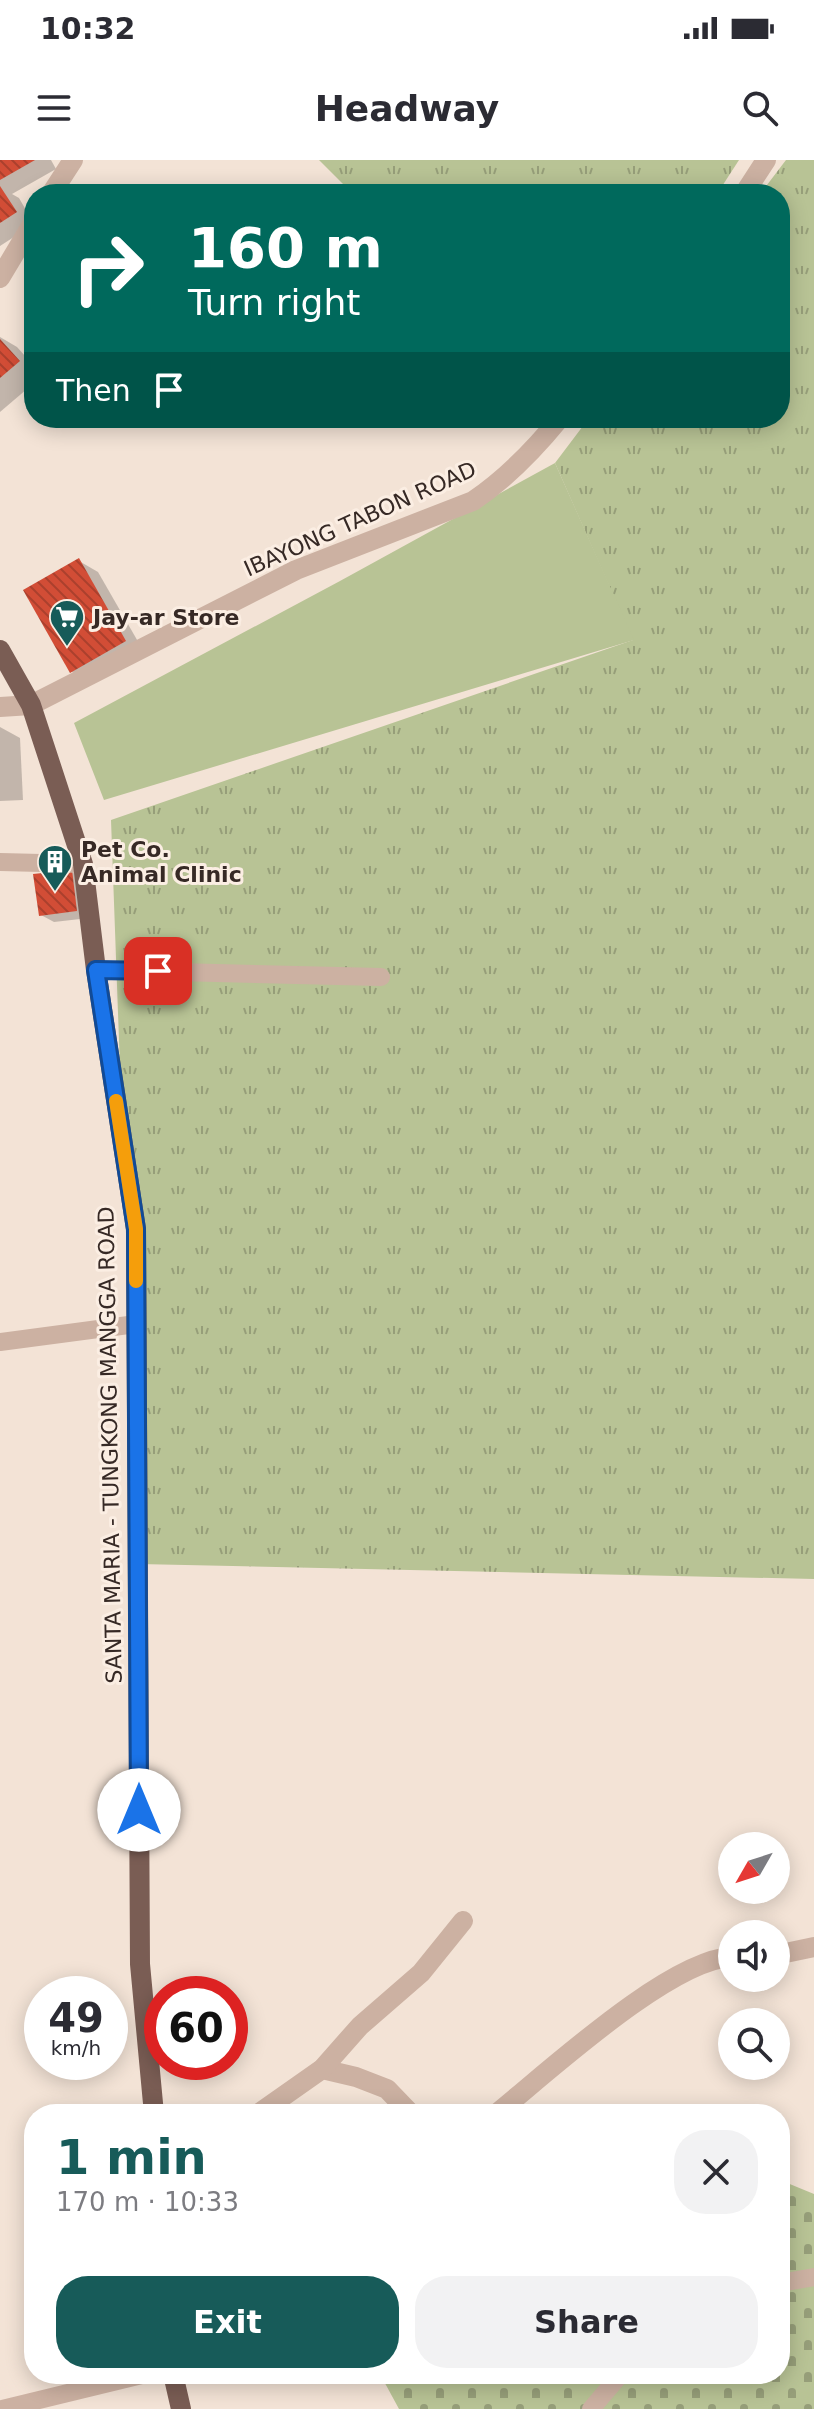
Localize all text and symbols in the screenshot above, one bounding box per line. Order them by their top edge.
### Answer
text: 10:32 [40,11,136,46]
icon: menu [32,86,76,130]
icon: search [738,86,782,130]
text: Headway [315,88,499,129]
text: 160 m [188,215,383,280]
icon: right [56,216,160,320]
text: Turn right [188,282,360,323]
icon: arrive [147,368,191,412]
text: Then [56,373,131,408]
street label: IBAYONG TABON ROAD [240,456,480,582]
supermarket icon: Jay-ar Store [48,598,86,648]
place label: Jay-ar Store [91,605,239,630]
place label: Pet Co. Animal Clinic [81,837,242,887]
building icon: Pet Co. Animal Clinic [36,843,74,893]
pin [124,937,192,1005]
icon: arrive [136,949,180,993]
street label: SANTA MARIA - TUNGKONG MANGGA ROAD [93,1206,127,1684]
position arrow [97,1768,181,1852]
north arrow [718,1832,790,1904]
map controls [718,1832,790,2080]
button: sound [718,1920,790,1992]
speed limit sign: 60 [144,1976,248,2080]
text: 49 [48,1995,104,2041]
button: search [718,2008,790,2080]
text: km/h [51,2036,101,2060]
text: 1 min [56,2129,207,2185]
button: close [674,2130,758,2214]
text: 170 m · 10:33 [56,2187,239,2217]
button: Exit [56,2276,399,2368]
button: Share [415,2276,758,2368]

